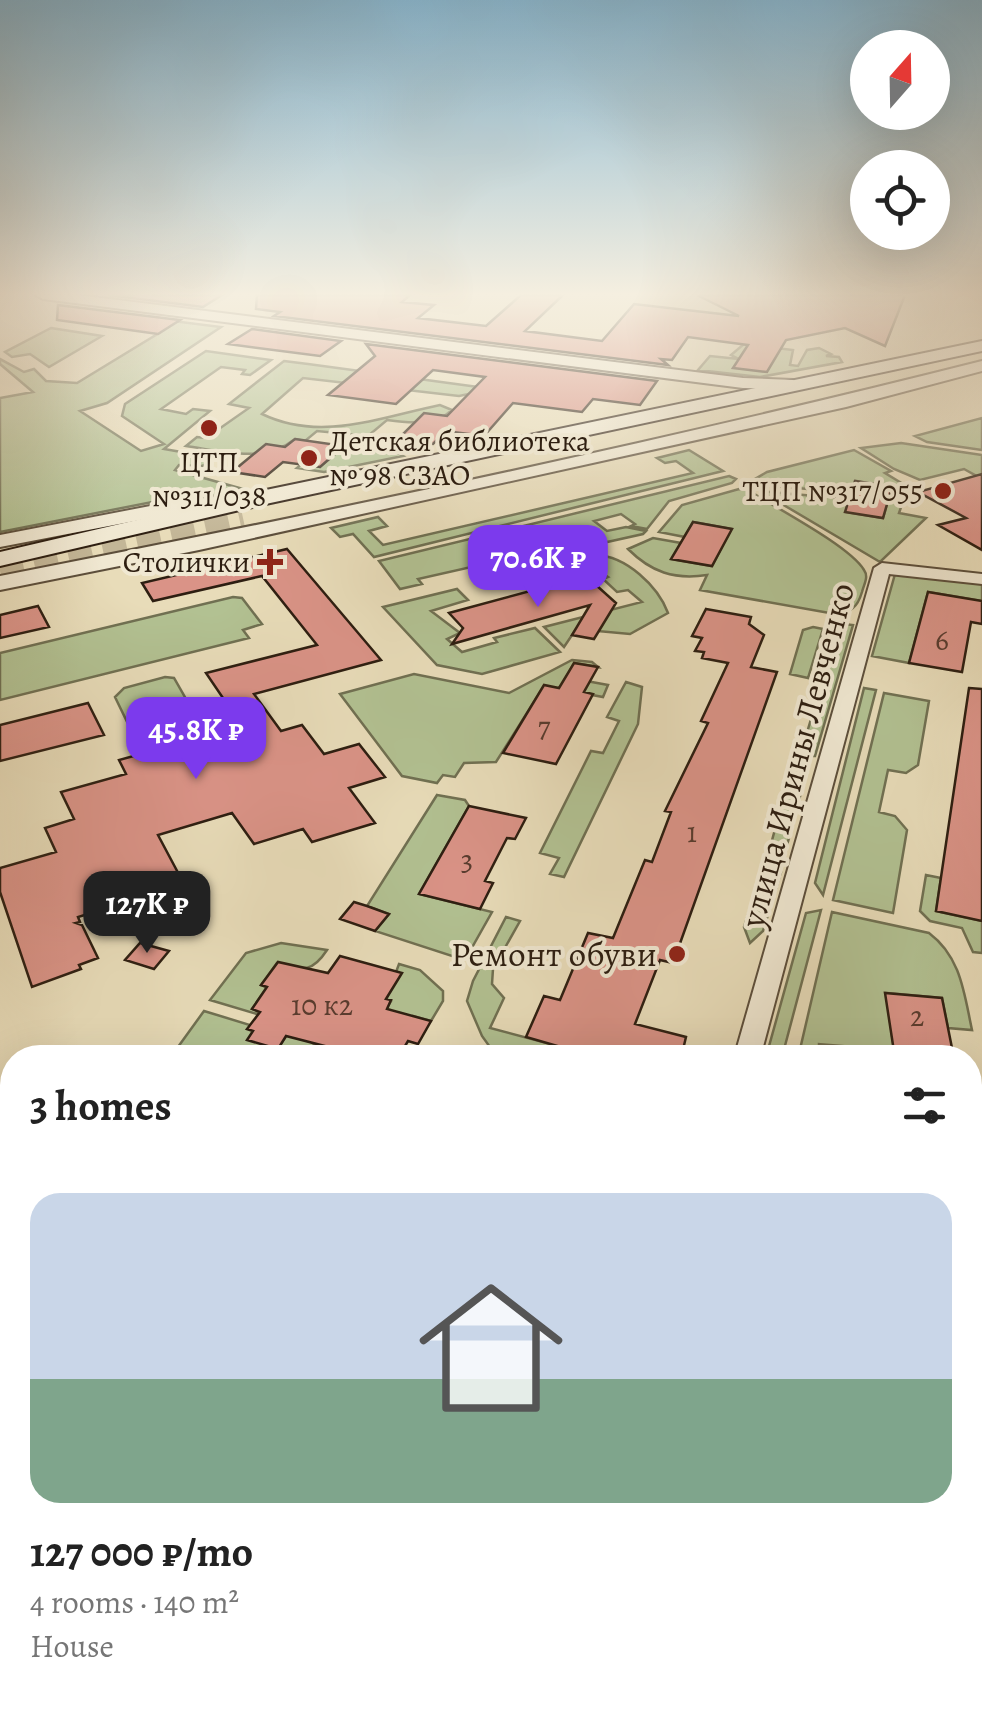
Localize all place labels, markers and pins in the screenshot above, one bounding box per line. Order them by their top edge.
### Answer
marker: ЦТП №311/038 [198,417,220,439]
place label: Детская библиотека № 98 СЗАО [329,421,590,495]
place label: ЦТП №311/038 [152,442,266,516]
marker: Детская библиотека № 98 СЗАО [298,447,320,469]
place label: ТЦП №317/055 [742,471,923,511]
marker: ТЦП №317/055 [932,480,954,502]
pin: 70.6K ₽ [446,525,630,610]
place label: Столички [123,542,250,582]
marker: Столички [259,551,281,573]
pin: 45.8K ₽ [104,697,288,782]
pin: 127K ₽ [66,871,228,956]
place label: Ремонт обуви [451,930,657,978]
marker: Ремонт обуви [666,943,688,965]

